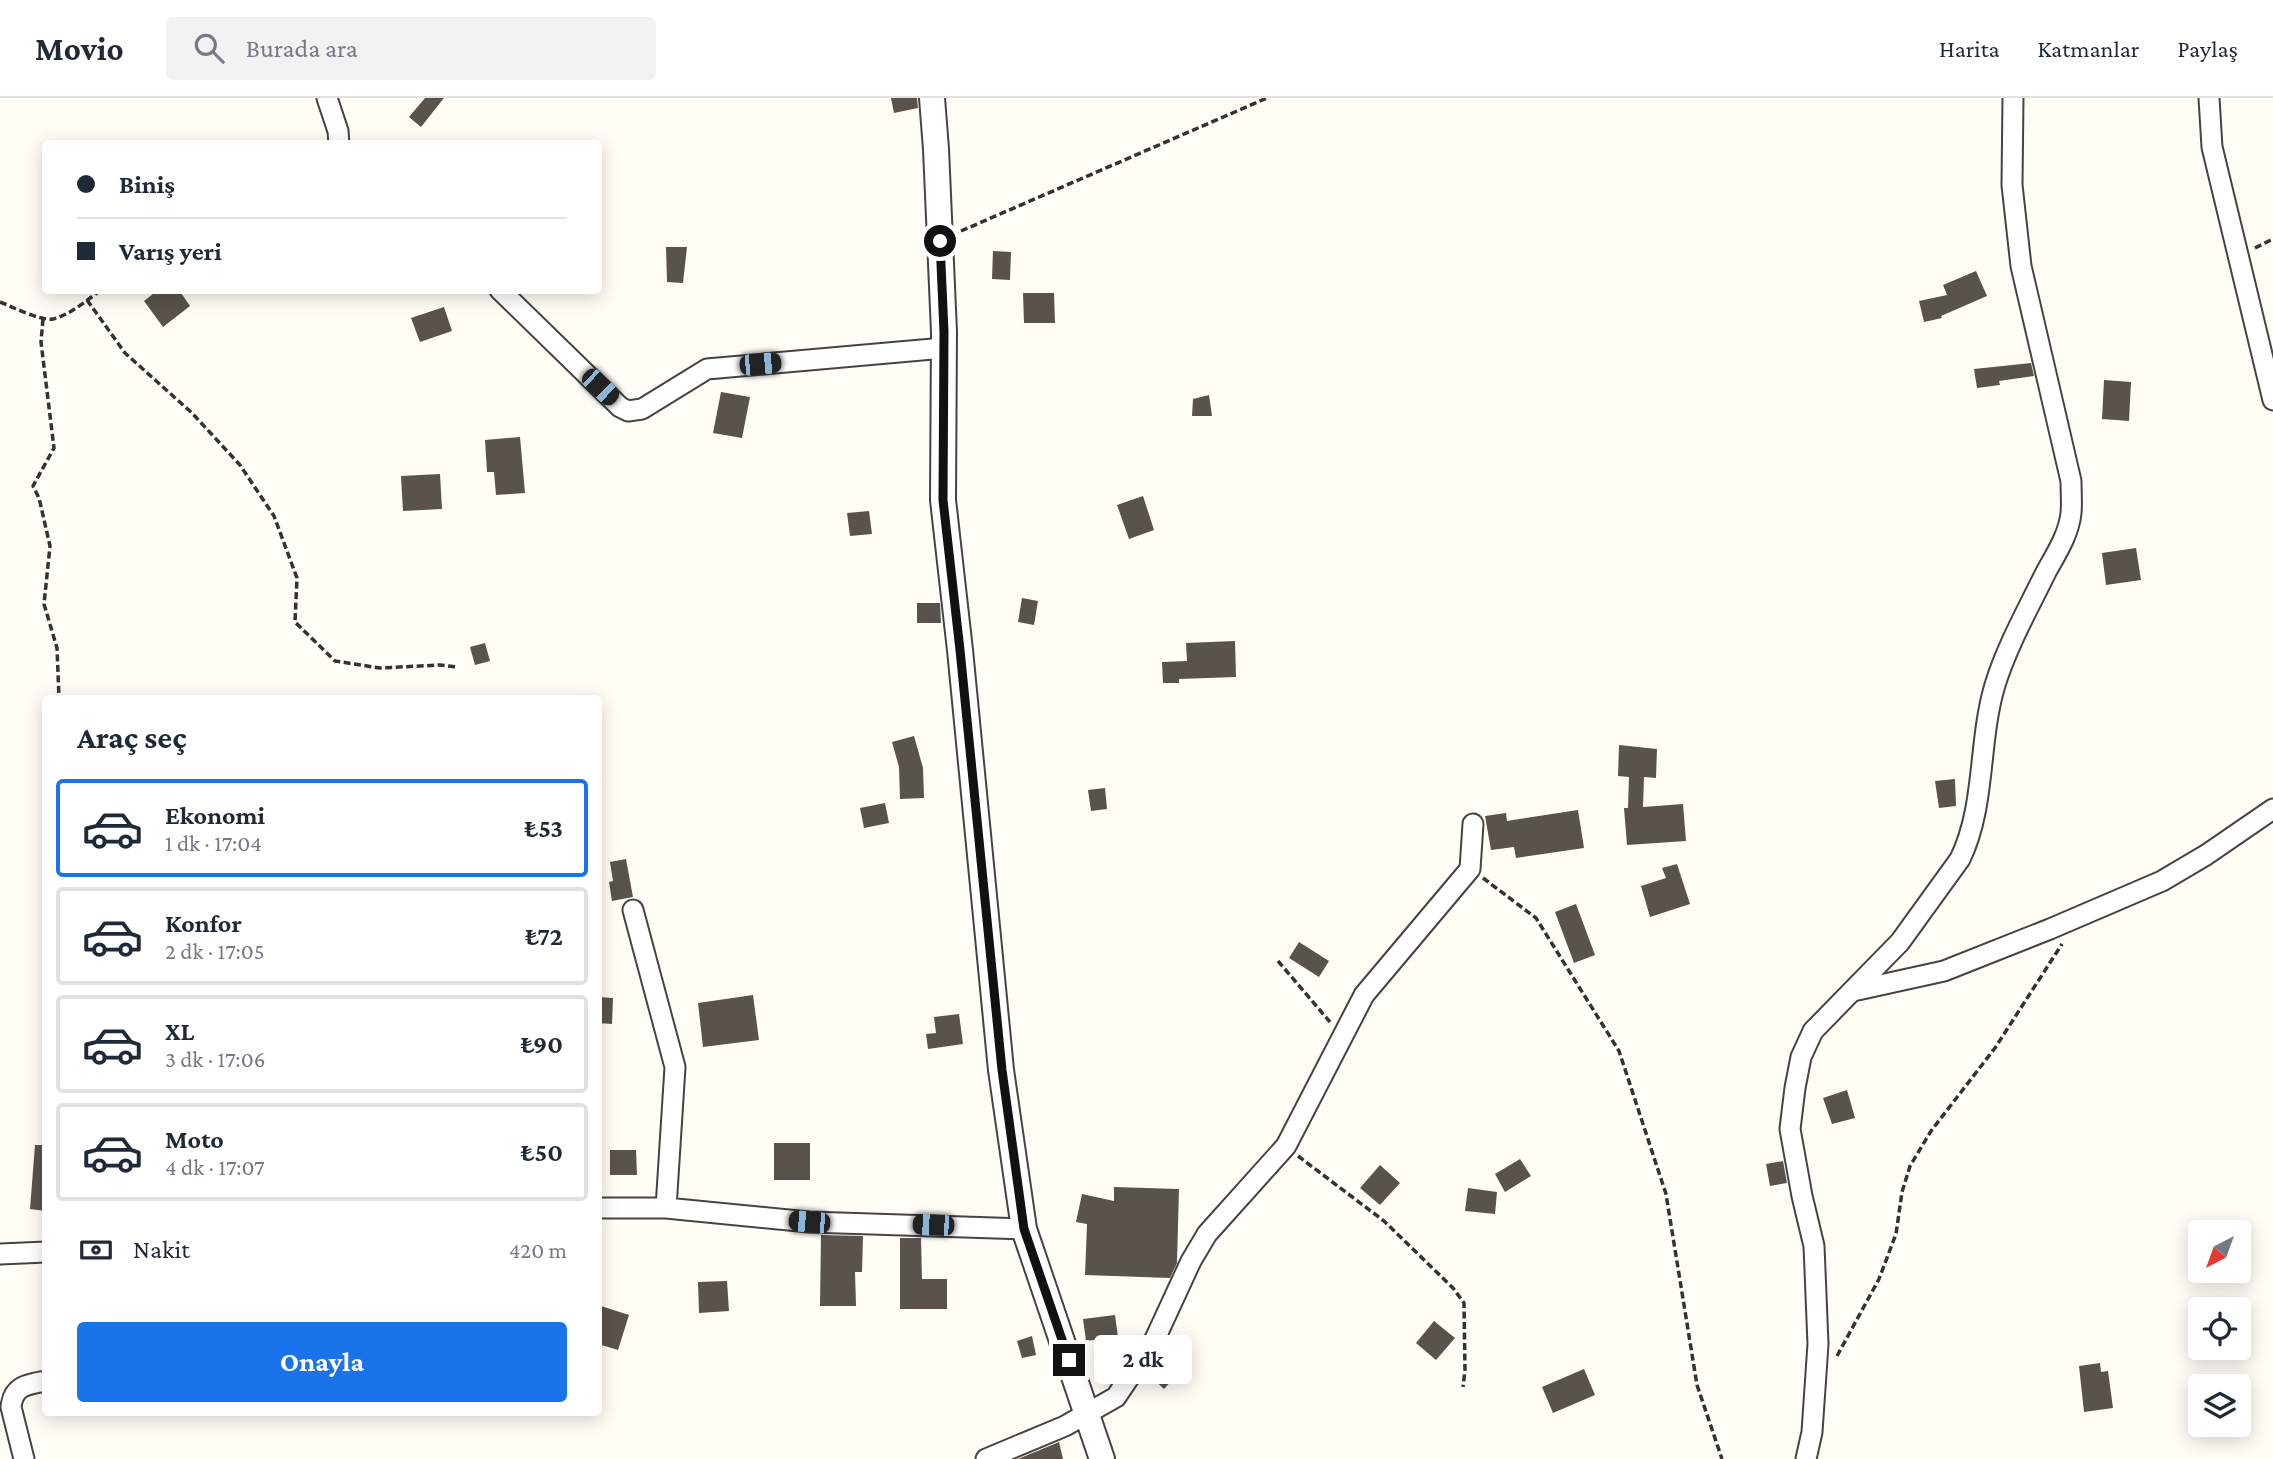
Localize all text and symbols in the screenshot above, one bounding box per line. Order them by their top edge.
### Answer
search box [166,17,656,80]
icon: search [190,29,228,67]
text: Movio [35,30,124,67]
text: Burada ara [246,34,358,63]
text: Harita [1939,35,2000,62]
text: Katmanlar [2038,35,2139,62]
text: Paylaş [2177,35,2238,62]
text: Biniş [119,170,175,199]
route start [924,225,956,257]
text: Varış yeri [119,237,222,266]
car [739,352,782,376]
car [578,365,623,409]
text: Araç seç [77,719,187,755]
icon: car [81,797,144,860]
text: Ekonomi [165,801,265,830]
text: ₺53 [525,814,563,843]
text: 1 dk · 17:04 [165,830,262,856]
icon: car [81,905,144,968]
text: Konfor [165,909,242,938]
text: ₺72 [525,922,563,951]
text: 2 dk · 17:05 [165,938,265,964]
icon: car [81,1013,144,1076]
text: XL [165,1017,194,1046]
text: ₺90 [521,1030,563,1059]
text: 3 dk · 17:06 [165,1046,265,1072]
icon: car [81,1121,144,1184]
text: Moto [165,1125,224,1154]
text: ₺50 [521,1138,563,1167]
text: 4 dk · 17:07 [165,1154,265,1180]
car [788,1210,831,1234]
car [912,1214,955,1236]
north arrow [2188,1220,2250,1283]
map controls [2188,1220,2251,1437]
icon: cash [77,1231,115,1269]
text: Nakit [133,1235,190,1264]
text: 420 m [509,1237,567,1263]
button: locate [2188,1297,2251,1360]
button: Onayla [77,1322,567,1402]
callout: 2 dk [1094,1336,1192,1384]
route end [1053,1344,1085,1376]
text: 2 dk [1122,1346,1164,1372]
button: layers [2188,1374,2251,1437]

